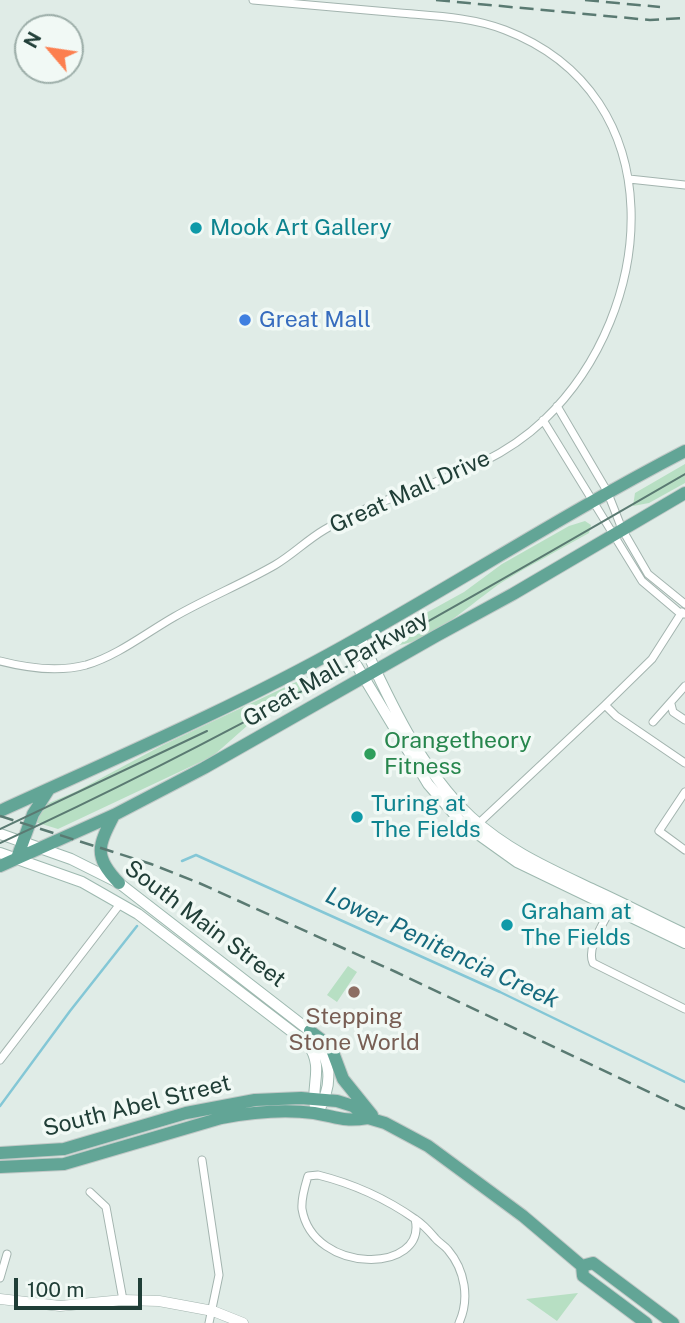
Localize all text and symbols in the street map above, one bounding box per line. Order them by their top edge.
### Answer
north arrow [14,14,84,84]
text: N [19,28,46,52]
place label: Mook Art Gallery [210,214,391,242]
marker: Mook Art Gallery [188,220,204,236]
place label: Great Mall [259,306,371,334]
marker: Great Mall [237,312,253,328]
street label: Great Mall Drive [326,444,494,540]
street label: Great Mall Parkway [239,605,433,733]
place label: Orangetheory Fitness [384,727,532,781]
marker: Orangetheory Fitness [362,746,378,762]
place label: Turing at The Fields [371,790,481,844]
marker: Turing at The Fields [349,809,365,825]
street label: South Main Street [119,854,291,994]
water label: Lower Penitencia Creek [321,881,563,1015]
place label: Graham at The Fields [521,898,632,952]
marker: Graham at The Fields [499,917,515,933]
marker: Stepping Stone World [346,984,362,1000]
place label: Stepping Stone World [288,1003,420,1057]
street label: South Abel Street [40,1069,234,1143]
scale bar [18,1264,145,1308]
text: 100 m [27,1277,84,1302]

